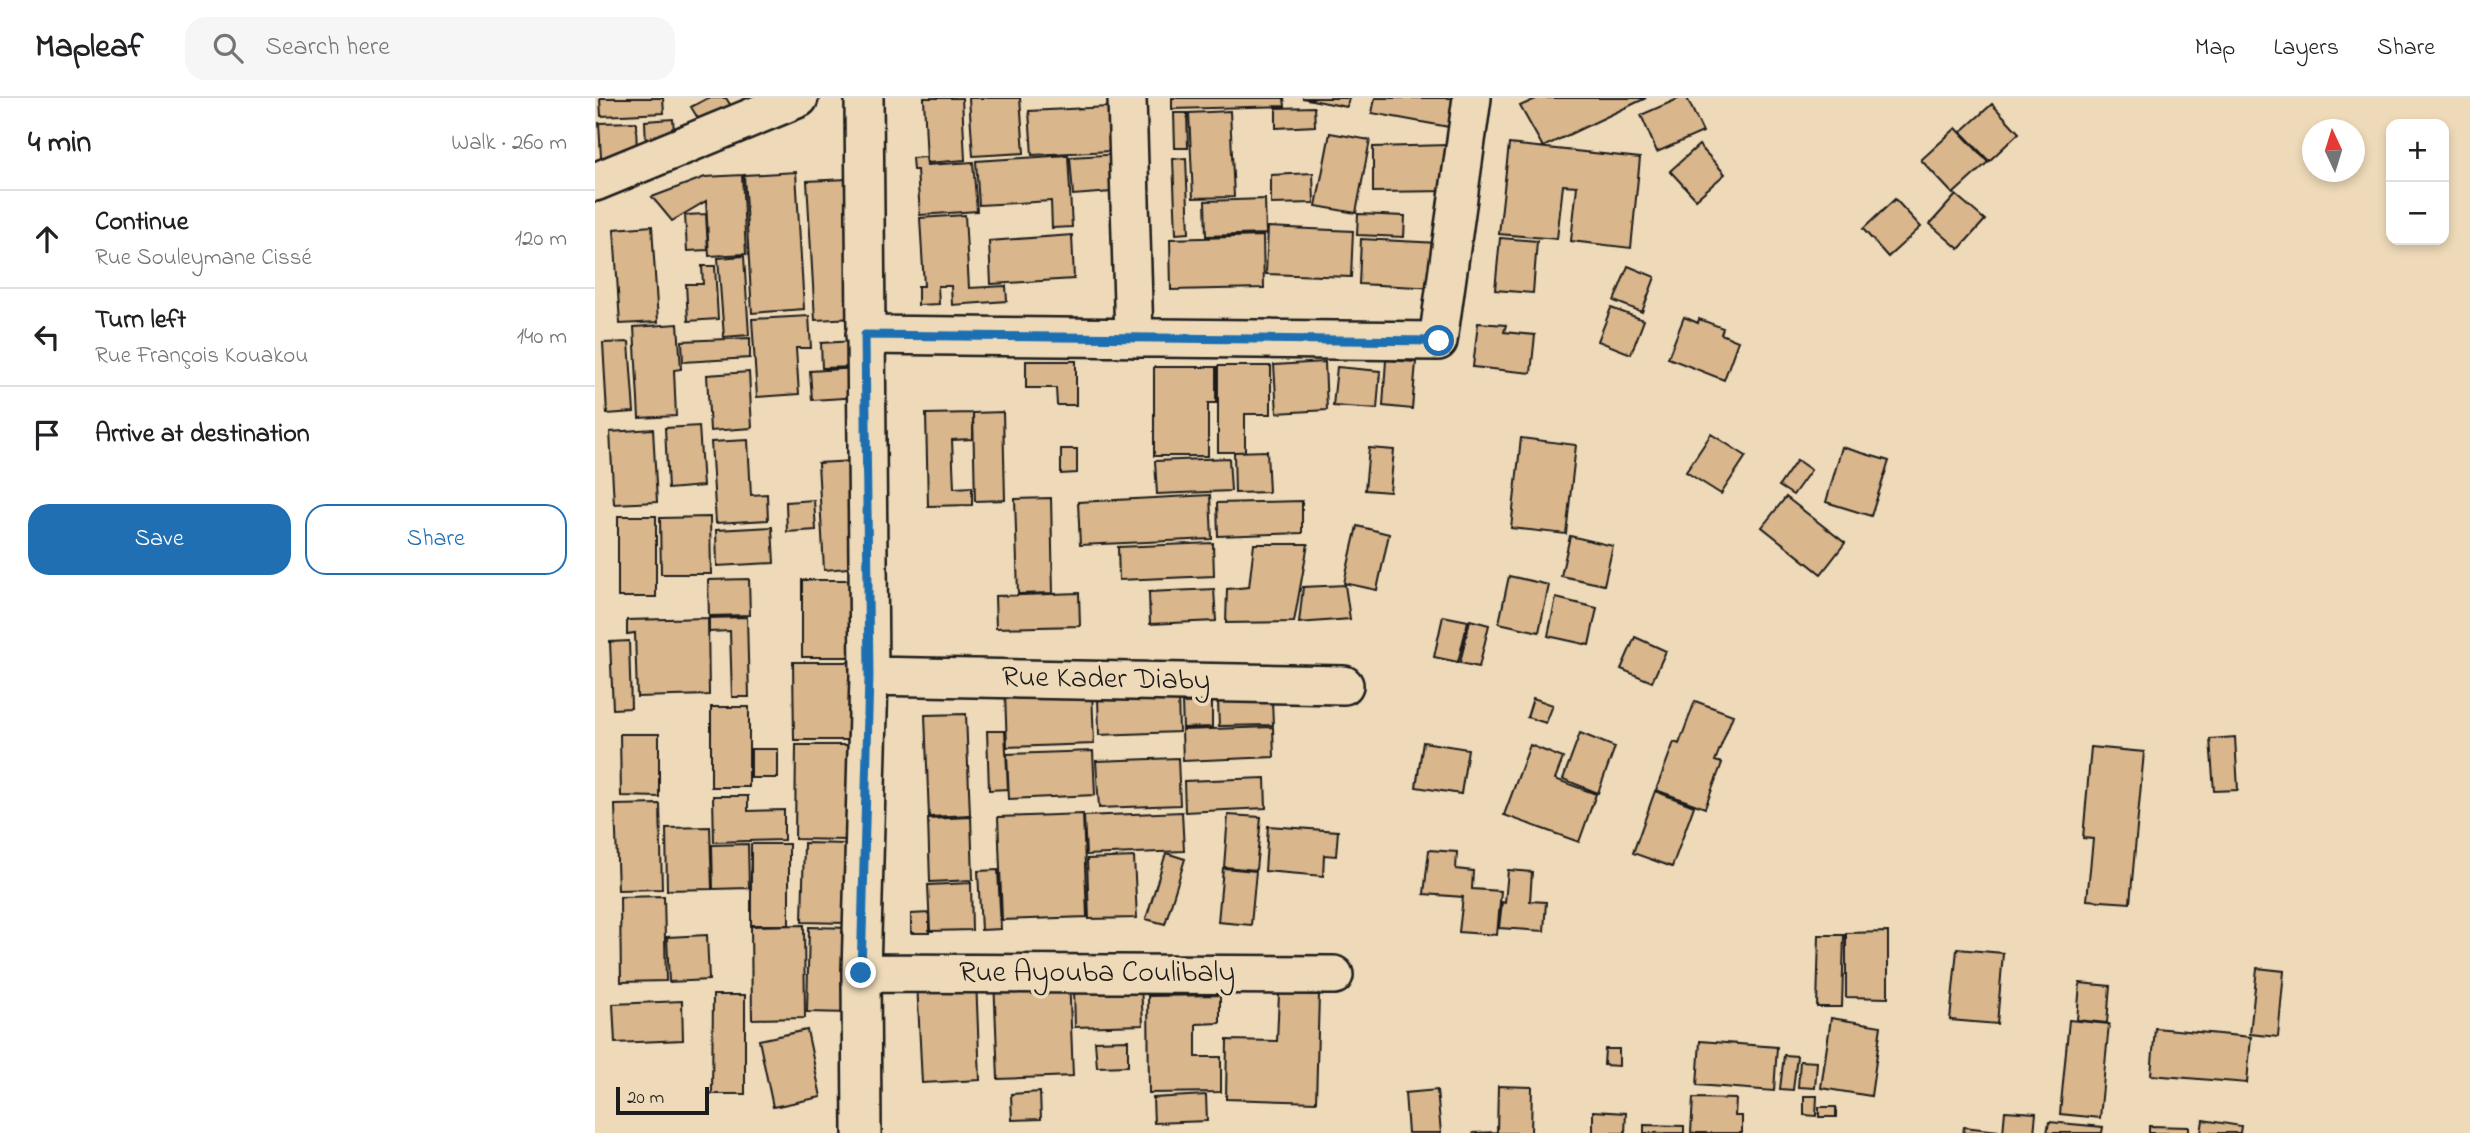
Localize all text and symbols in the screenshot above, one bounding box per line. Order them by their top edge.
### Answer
search box [185,17,675,80]
text: Mapleaf [35,24,143,72]
icon: search [209,29,247,67]
text: Search here [265,29,390,67]
text: Map [2195,31,2235,66]
text: Layers [2273,31,2339,66]
text: Share [2377,31,2435,66]
north arrow [2302,119,2365,182]
map controls [2386,119,2449,245]
button: + [2386,119,2449,182]
text: 4 min [28,122,91,166]
text: Walk · 260 m [451,127,567,160]
button: − [2386,182,2449,245]
text: Continue [95,204,188,242]
icon: ahead [28,220,66,258]
text: 120 m [515,223,567,256]
text: Rue Souleymane Cissé [95,242,312,275]
text: Turn left [95,302,186,340]
icon: left [28,318,66,356]
text: 140 m [517,321,567,354]
route start [1423,325,1454,356]
text: Rue François Kouakou [95,340,308,373]
icon: arrive [28,416,66,454]
text: Arrive at destination [95,416,310,454]
button: Save [28,504,291,575]
button: Share [305,504,567,575]
street label: Rue Kader Diaby [1001,656,1211,704]
street label: Rue Ayouba Coulibaly [959,952,1235,996]
route end [845,957,876,988]
scale bar [616,1084,709,1116]
text: 20 m [627,1085,664,1112]

